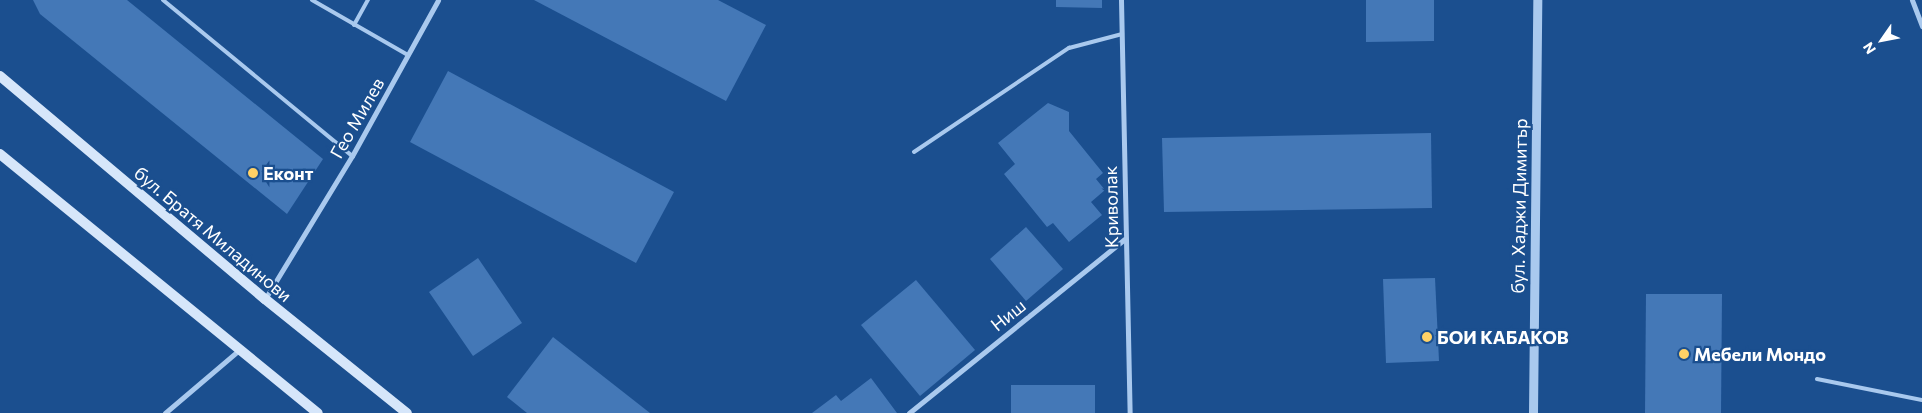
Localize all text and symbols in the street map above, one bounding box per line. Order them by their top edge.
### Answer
north arrow [1857,15,1907,65]
text: N [1859,39,1879,57]
street label: Гео Милев [325,74,389,162]
street label: бул. Хаджи Димитър [1507,118,1531,294]
street label: бул. Братя Миладинови [130,162,296,306]
place label: Еконт [263,162,313,184]
street label: Криволак [1099,166,1123,248]
marker: Еконт [247,167,259,179]
street label: Ниш [986,294,1030,336]
place label: БОИ КАБАКОВ [1437,326,1569,348]
marker: БОИ КАБАКОВ [1421,331,1433,343]
place label: Мебели Мондо [1694,343,1826,365]
marker: Мебели Мондо [1678,348,1690,360]

